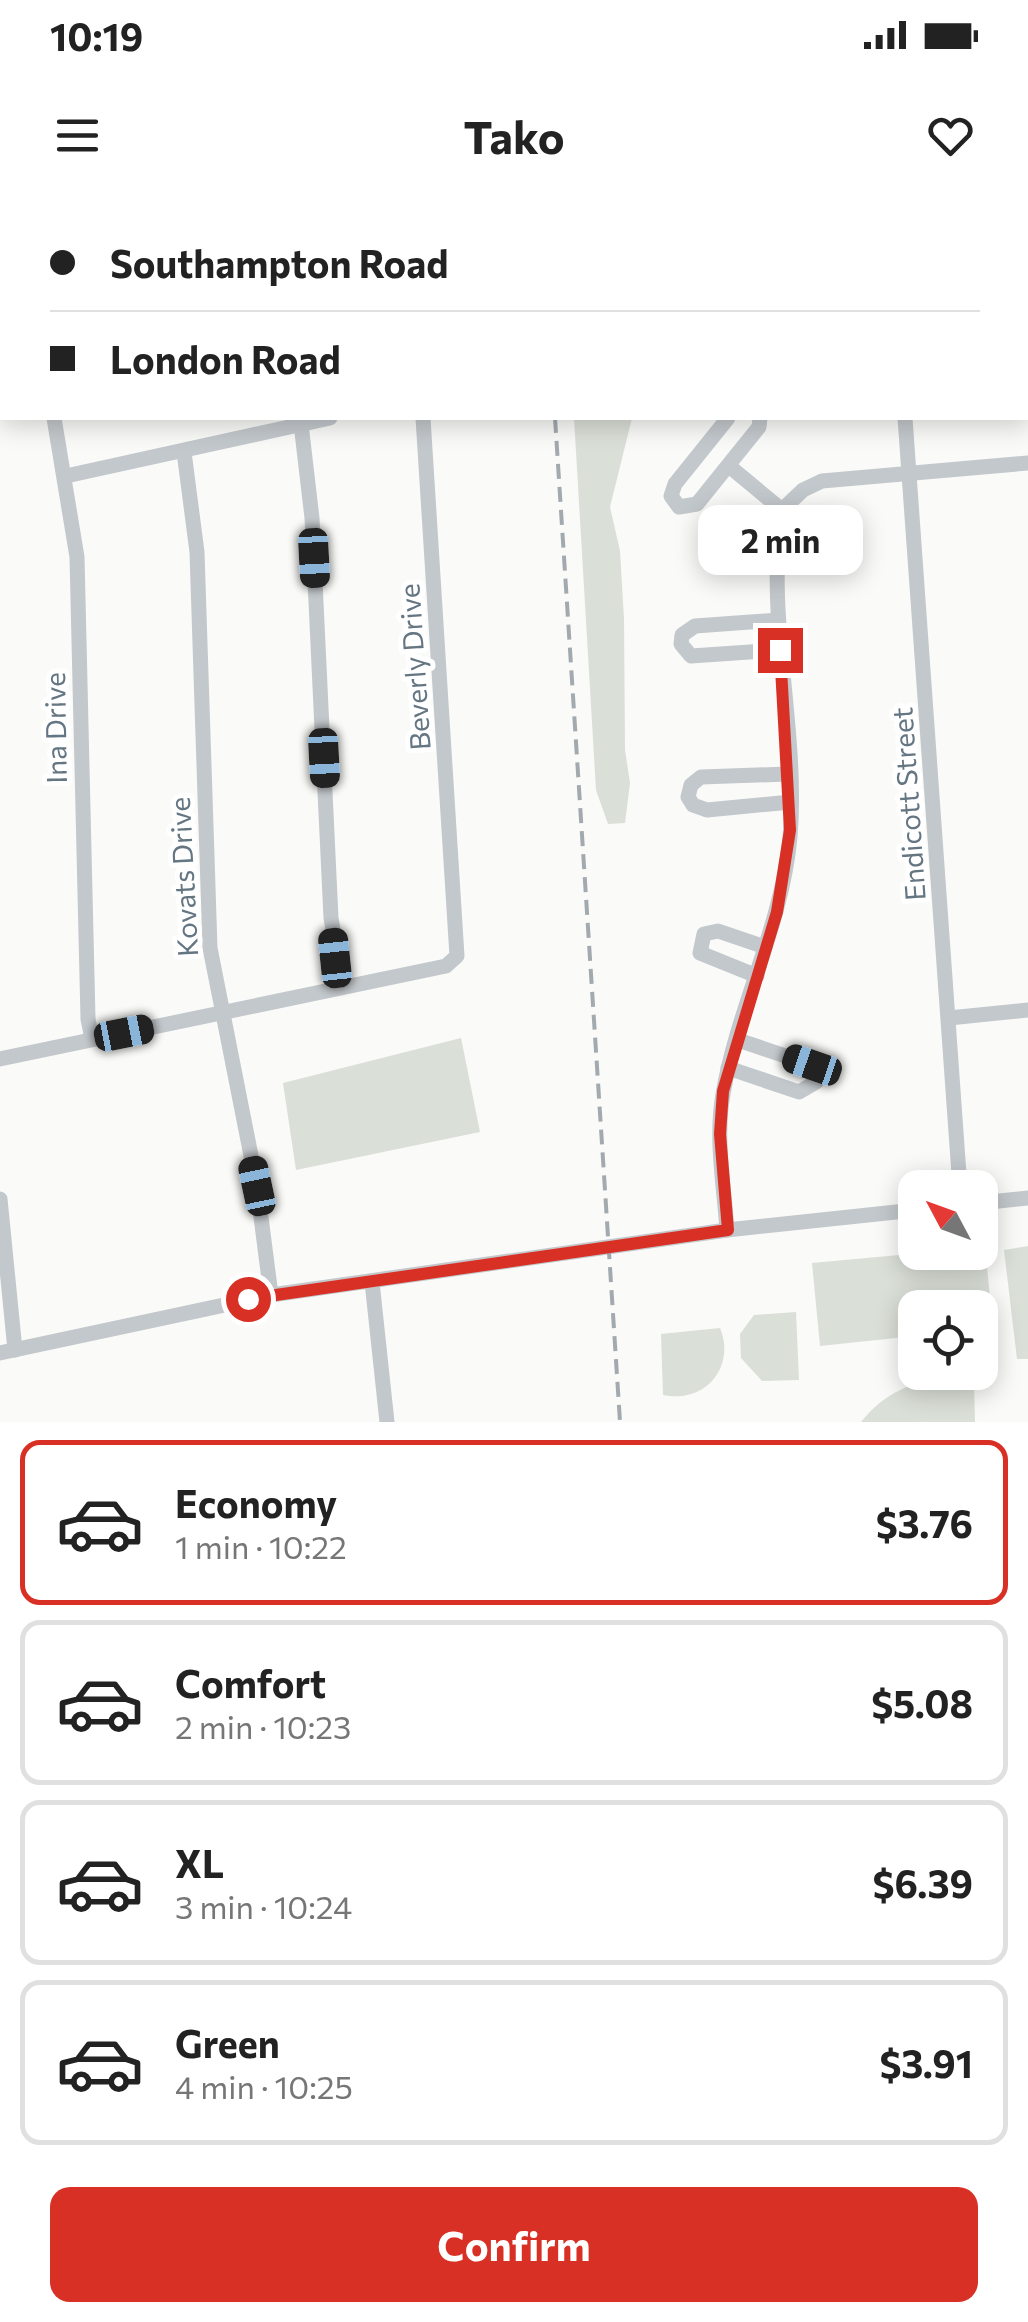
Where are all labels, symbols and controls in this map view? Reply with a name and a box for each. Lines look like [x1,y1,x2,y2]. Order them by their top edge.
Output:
text: 10:19 [50,12,143,59]
icon: menu [50,108,105,163]
text: Tako [463,108,565,163]
icon: heart [923,108,978,163]
text: Southampton Road [110,239,449,286]
text: London Road [110,335,341,382]
callout: 2 min [698,505,862,575]
text: 2 min [741,520,820,560]
car [297,527,331,589]
street label: Beverly Drive [391,583,437,752]
route end [758,628,803,673]
street label: Ina Drive [37,672,73,784]
street label: Endicott Street [884,706,932,902]
car [307,727,341,789]
street label: Kovats Drive [162,796,204,958]
car [317,927,353,989]
car [92,1013,156,1053]
car [779,1041,845,1089]
car [236,1154,278,1218]
north arrow [898,1170,998,1270]
map controls [898,1170,998,1390]
route start [226,1277,271,1322]
button: locate [898,1290,998,1390]
icon: car [55,1478,145,1568]
text: Economy [175,1479,337,1526]
text: $3.76 [876,1499,973,1546]
text: 1 min · 10:22 [175,1526,347,1566]
icon: car [55,1658,145,1748]
text: Comfort [175,1659,326,1706]
text: $5.08 [871,1679,973,1726]
text: 2 min · 10:23 [175,1706,351,1746]
icon: car [55,1838,145,1928]
text: XL [175,1839,224,1886]
text: $6.39 [873,1859,973,1906]
text: 3 min · 10:24 [175,1886,352,1926]
icon: car [55,2018,145,2108]
text: Green [175,2019,280,2066]
text: $3.91 [879,2039,973,2086]
text: 4 min · 10:25 [175,2066,353,2106]
button: Confirm [50,2187,978,2302]

